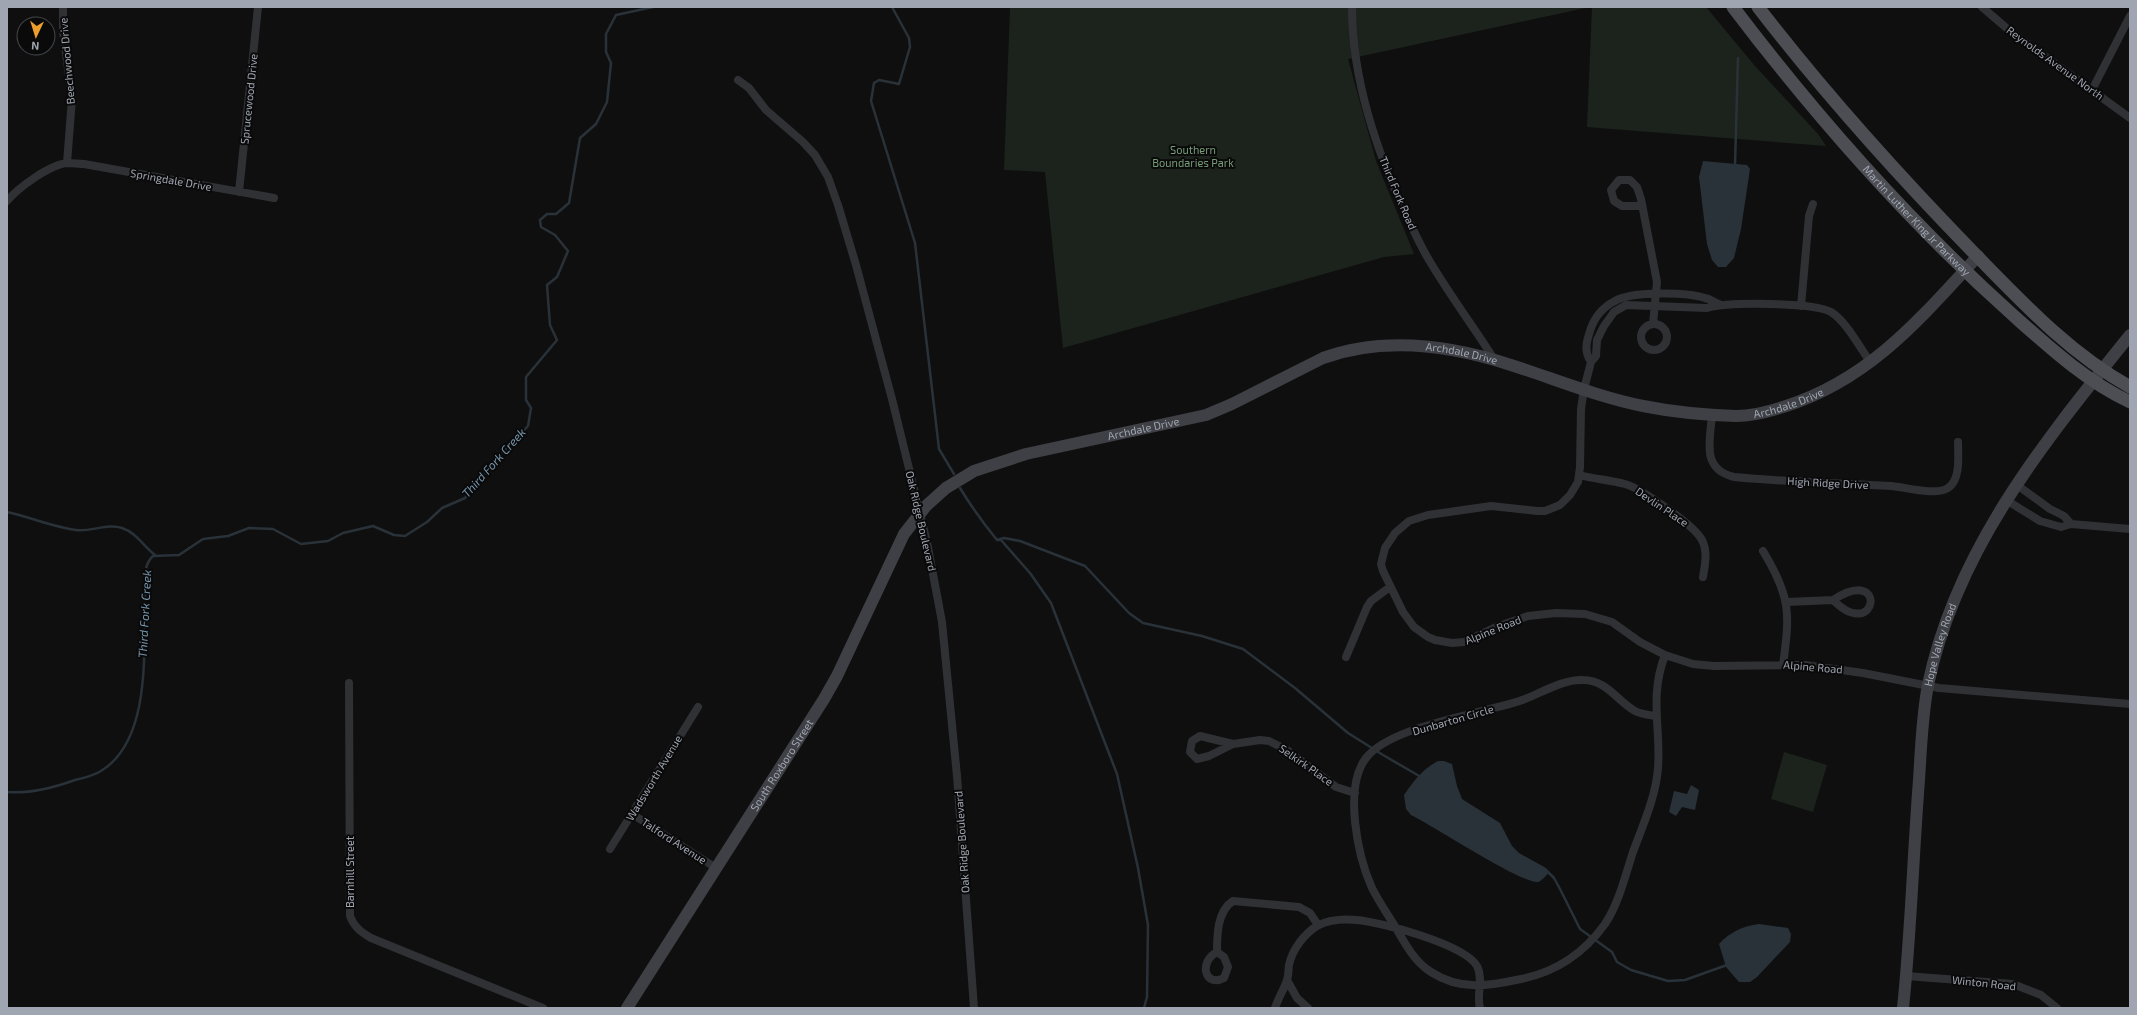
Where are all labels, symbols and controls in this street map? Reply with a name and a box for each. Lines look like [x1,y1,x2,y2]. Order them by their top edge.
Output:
north arrow [16,16,56,56]
street label: Beechwood Drive [56,17,77,105]
street label: Reynolds Avenue North [2004,23,2106,102]
text: N [31,40,40,53]
street label: Sprucewood Drive [237,53,260,145]
park label: Southern Boundaries Park [1152,143,1234,169]
street label: Third Fork Road [1377,154,1420,231]
street label: Martin Luther King Jr Parkway [1861,162,1974,278]
street label: Springdale Drive [129,166,213,193]
street label: Archdale Drive [1425,339,1499,367]
street label: Archdale Drive [1752,385,1825,420]
street label: Archdale Drive [1106,414,1180,442]
water label: Third Fork Creek [458,425,528,500]
street label: Oak Ridge Boulevard [904,469,939,572]
street label: High Ridge Drive [1787,474,1869,491]
street label: Devlin Place [1633,484,1691,529]
water label: Third Fork Creek [135,569,153,658]
street label: Hope Valley Road [1921,601,1958,687]
street label: Alpine Road [1463,612,1523,647]
street label: Alpine Road [1783,657,1843,676]
street label: Dunbarton Circle [1411,702,1495,737]
street label: South Roxboro Street [747,716,816,813]
street label: Wadsworth Avenue [623,733,684,823]
street label: Selkirk Place [1277,741,1336,788]
street label: Oak Ridge Boulevard [951,790,972,894]
street label: Talford Avenue [639,815,709,866]
street label: Barnhill Street [343,836,356,908]
street label: Winton Road [1951,973,2017,992]

